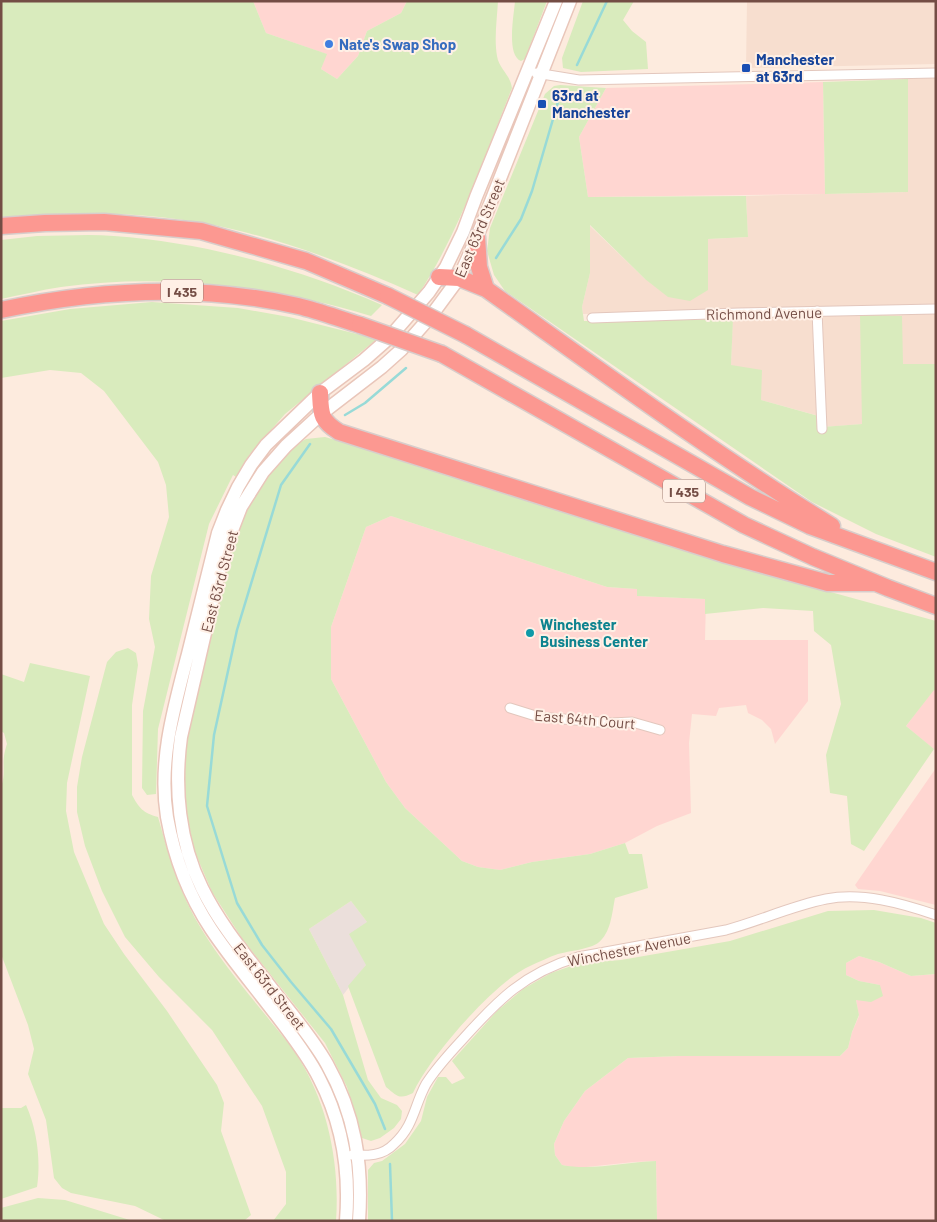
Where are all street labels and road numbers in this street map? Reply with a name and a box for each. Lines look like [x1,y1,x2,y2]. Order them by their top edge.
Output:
street label: East 63rd Street [450,176,508,280]
road number: I 435 [161,280,203,302]
street label: Richmond Avenue [706,303,822,323]
road number: I 435 [663,480,705,502]
street label: East 63rd Street [197,528,241,634]
street label: East 64th Court [534,706,636,732]
street label: Winchester Avenue [566,928,692,970]
street label: East 63rd Street [230,939,310,1033]

